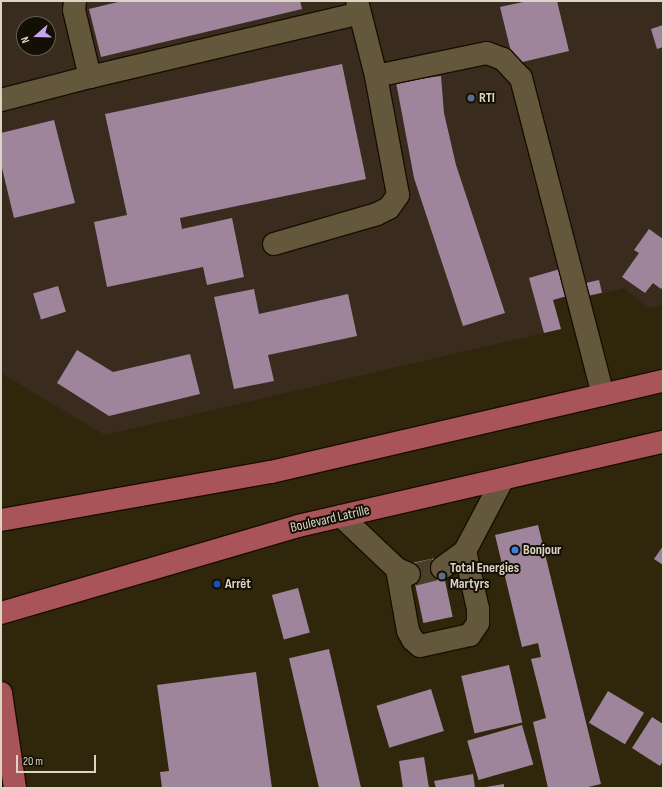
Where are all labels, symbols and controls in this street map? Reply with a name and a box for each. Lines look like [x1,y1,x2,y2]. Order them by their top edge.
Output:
north arrow [16,16,56,56]
text: N [18,35,32,45]
place label: RTI [479,90,495,106]
marker: RTI [466,93,476,103]
street label: Boulevard Latrille [289,502,371,536]
place label: Bonjour [523,542,561,558]
marker: Bonjour [510,545,520,555]
place label: Total Energies Martyrs [450,560,519,592]
marker: Total Energies Martyrs [437,571,447,581]
place label: Arrêt [225,576,251,592]
marker: Arrêt [212,579,222,589]
scale bar [18,747,98,773]
text: 20 m [23,754,43,769]

